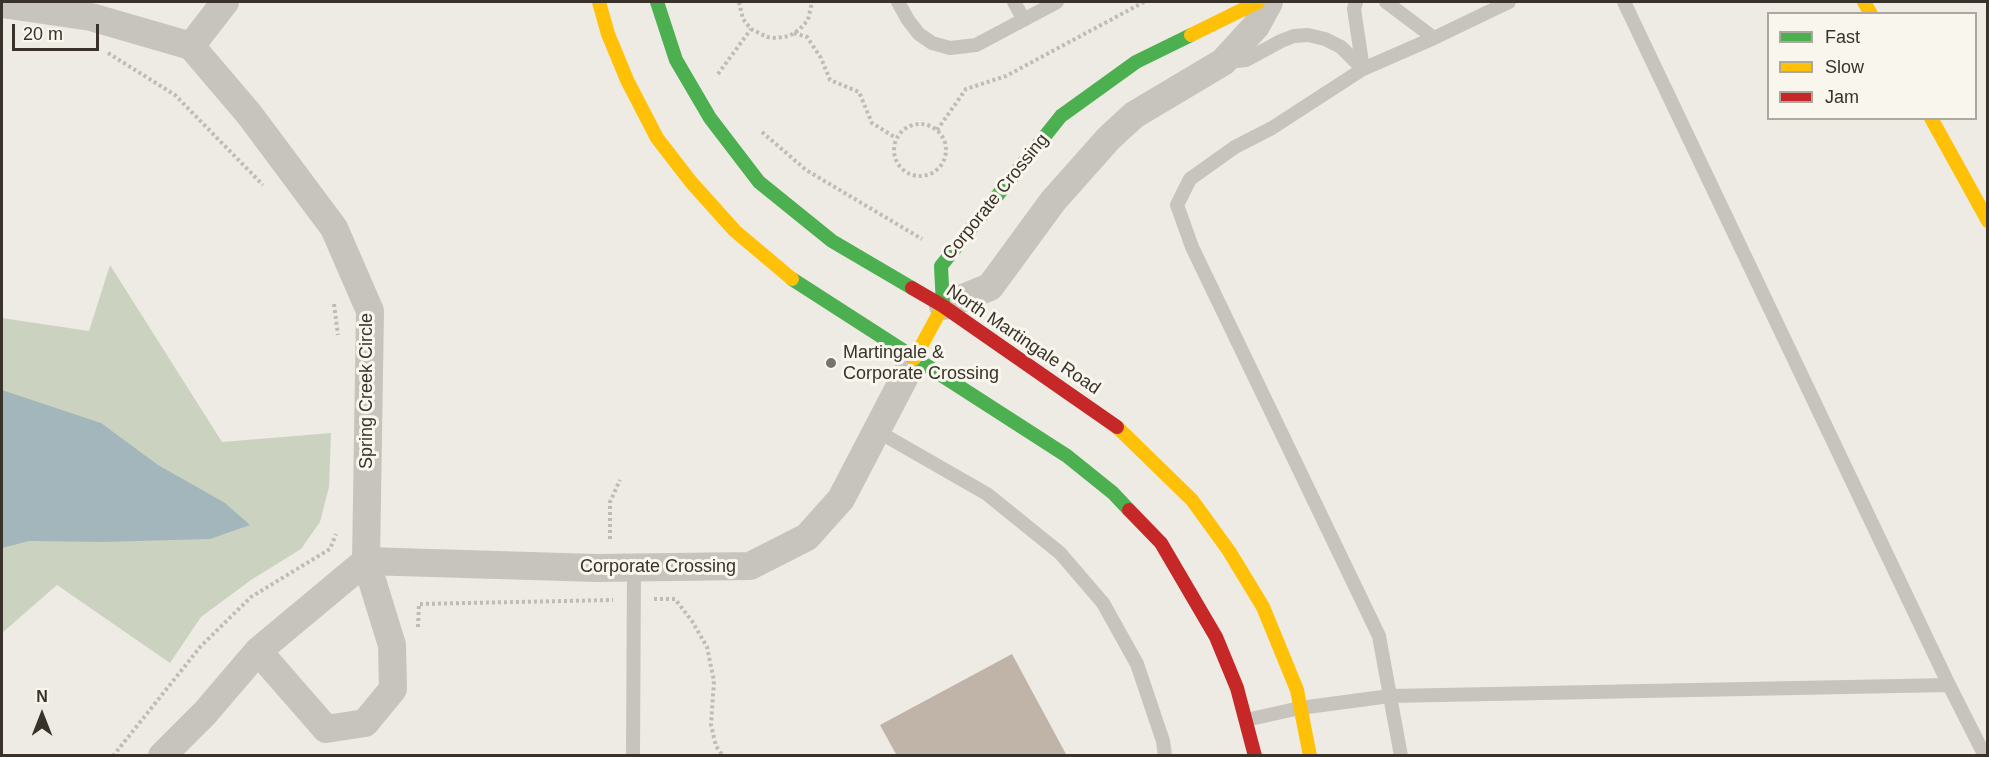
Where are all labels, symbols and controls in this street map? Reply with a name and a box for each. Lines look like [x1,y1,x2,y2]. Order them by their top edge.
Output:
scale bar [15,12,102,50]
legend [1767,12,1977,120]
text: 20 m [23,24,63,44]
text: Fast [1825,27,1860,47]
text: Slow [1825,57,1864,77]
text: Jam [1825,87,1859,107]
street label: Corporate Crossing [938,130,1054,264]
street label: North Martingale Road [942,280,1104,400]
street label: Spring Creek Circle [356,313,378,469]
place label: Martingale & Corporate Crossing [843,342,999,385]
marker: Martingale & Corporate Crossing [824,356,838,370]
street label: Corporate Crossing [580,556,736,578]
north arrow [12,685,72,745]
text: N [36,688,48,705]

